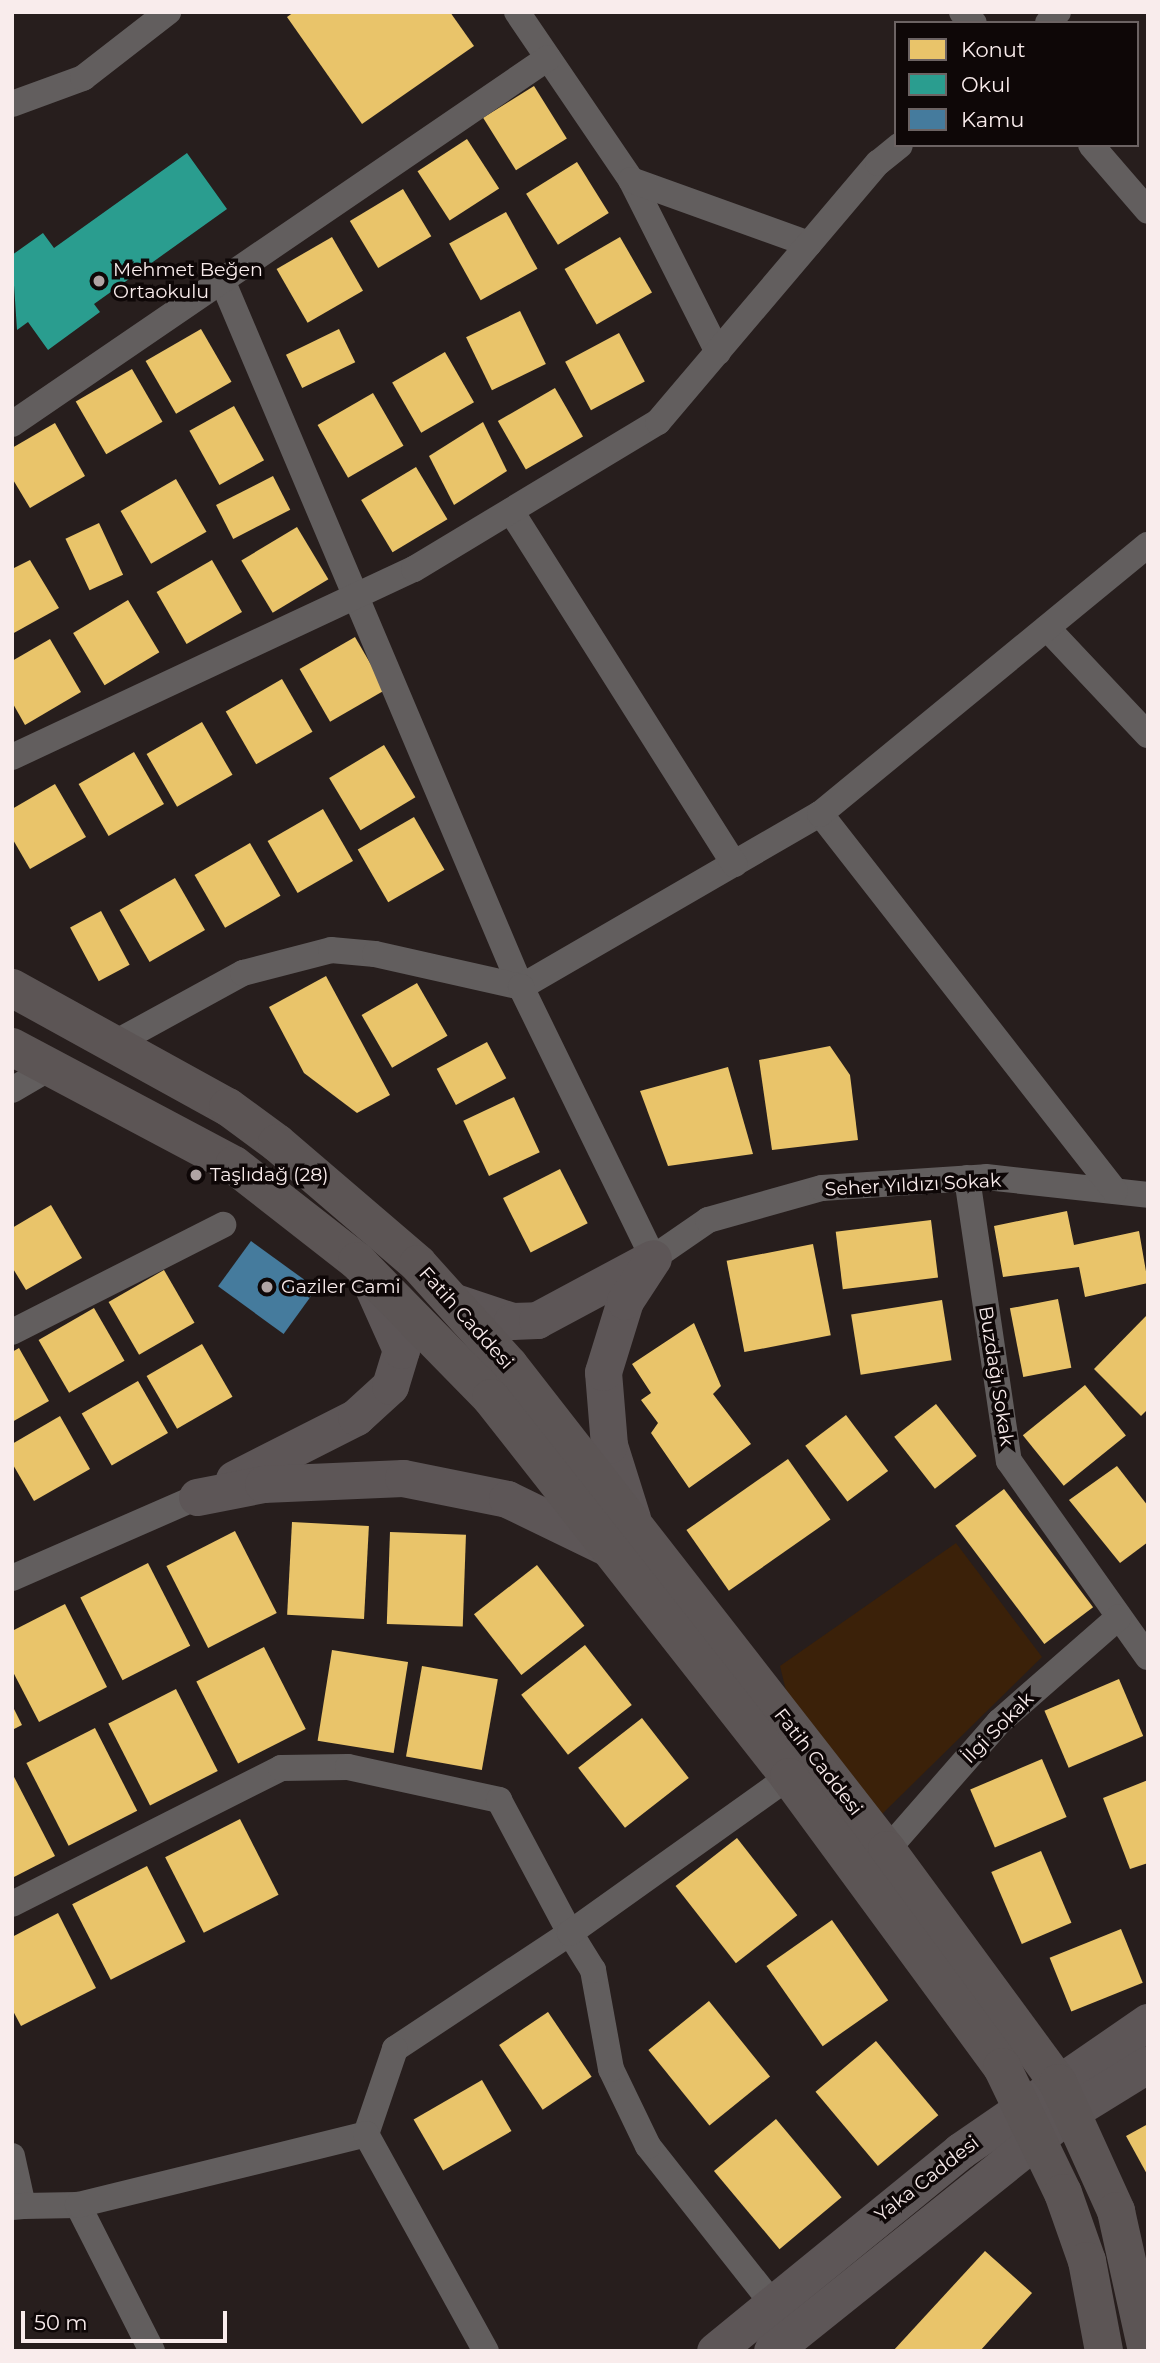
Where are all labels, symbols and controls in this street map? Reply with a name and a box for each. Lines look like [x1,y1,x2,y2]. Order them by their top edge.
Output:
legend [894,21,1139,147]
text: Konut [961,37,1025,62]
text: Okul [961,72,1011,97]
text: Kamu [961,107,1024,132]
place label: Mehmet Beğen Ortaokulu [113,259,263,303]
marker: Mehmet Beğen Ortaokulu [91,273,107,289]
place label: Taşlıdağ (28) [210,1164,329,1186]
marker: Taşlıdağ (28) [188,1167,204,1183]
street label: Seher Yıldızı Sokak [824,1169,1002,1201]
street label: Fatih Caddesi [414,1262,518,1374]
place label: Gaziler Cami [281,1276,401,1298]
marker: Gaziler Cami [259,1279,275,1295]
street label: Buzdağı Sokak [974,1304,1018,1448]
street label: İlgi Sokak [958,1688,1038,1768]
street label: Fatih Caddesi [769,1704,867,1820]
street label: Yaka Caddesi [871,2131,983,2227]
scale bar [24,2296,231,2340]
text: 50 m [34,2310,88,2335]

